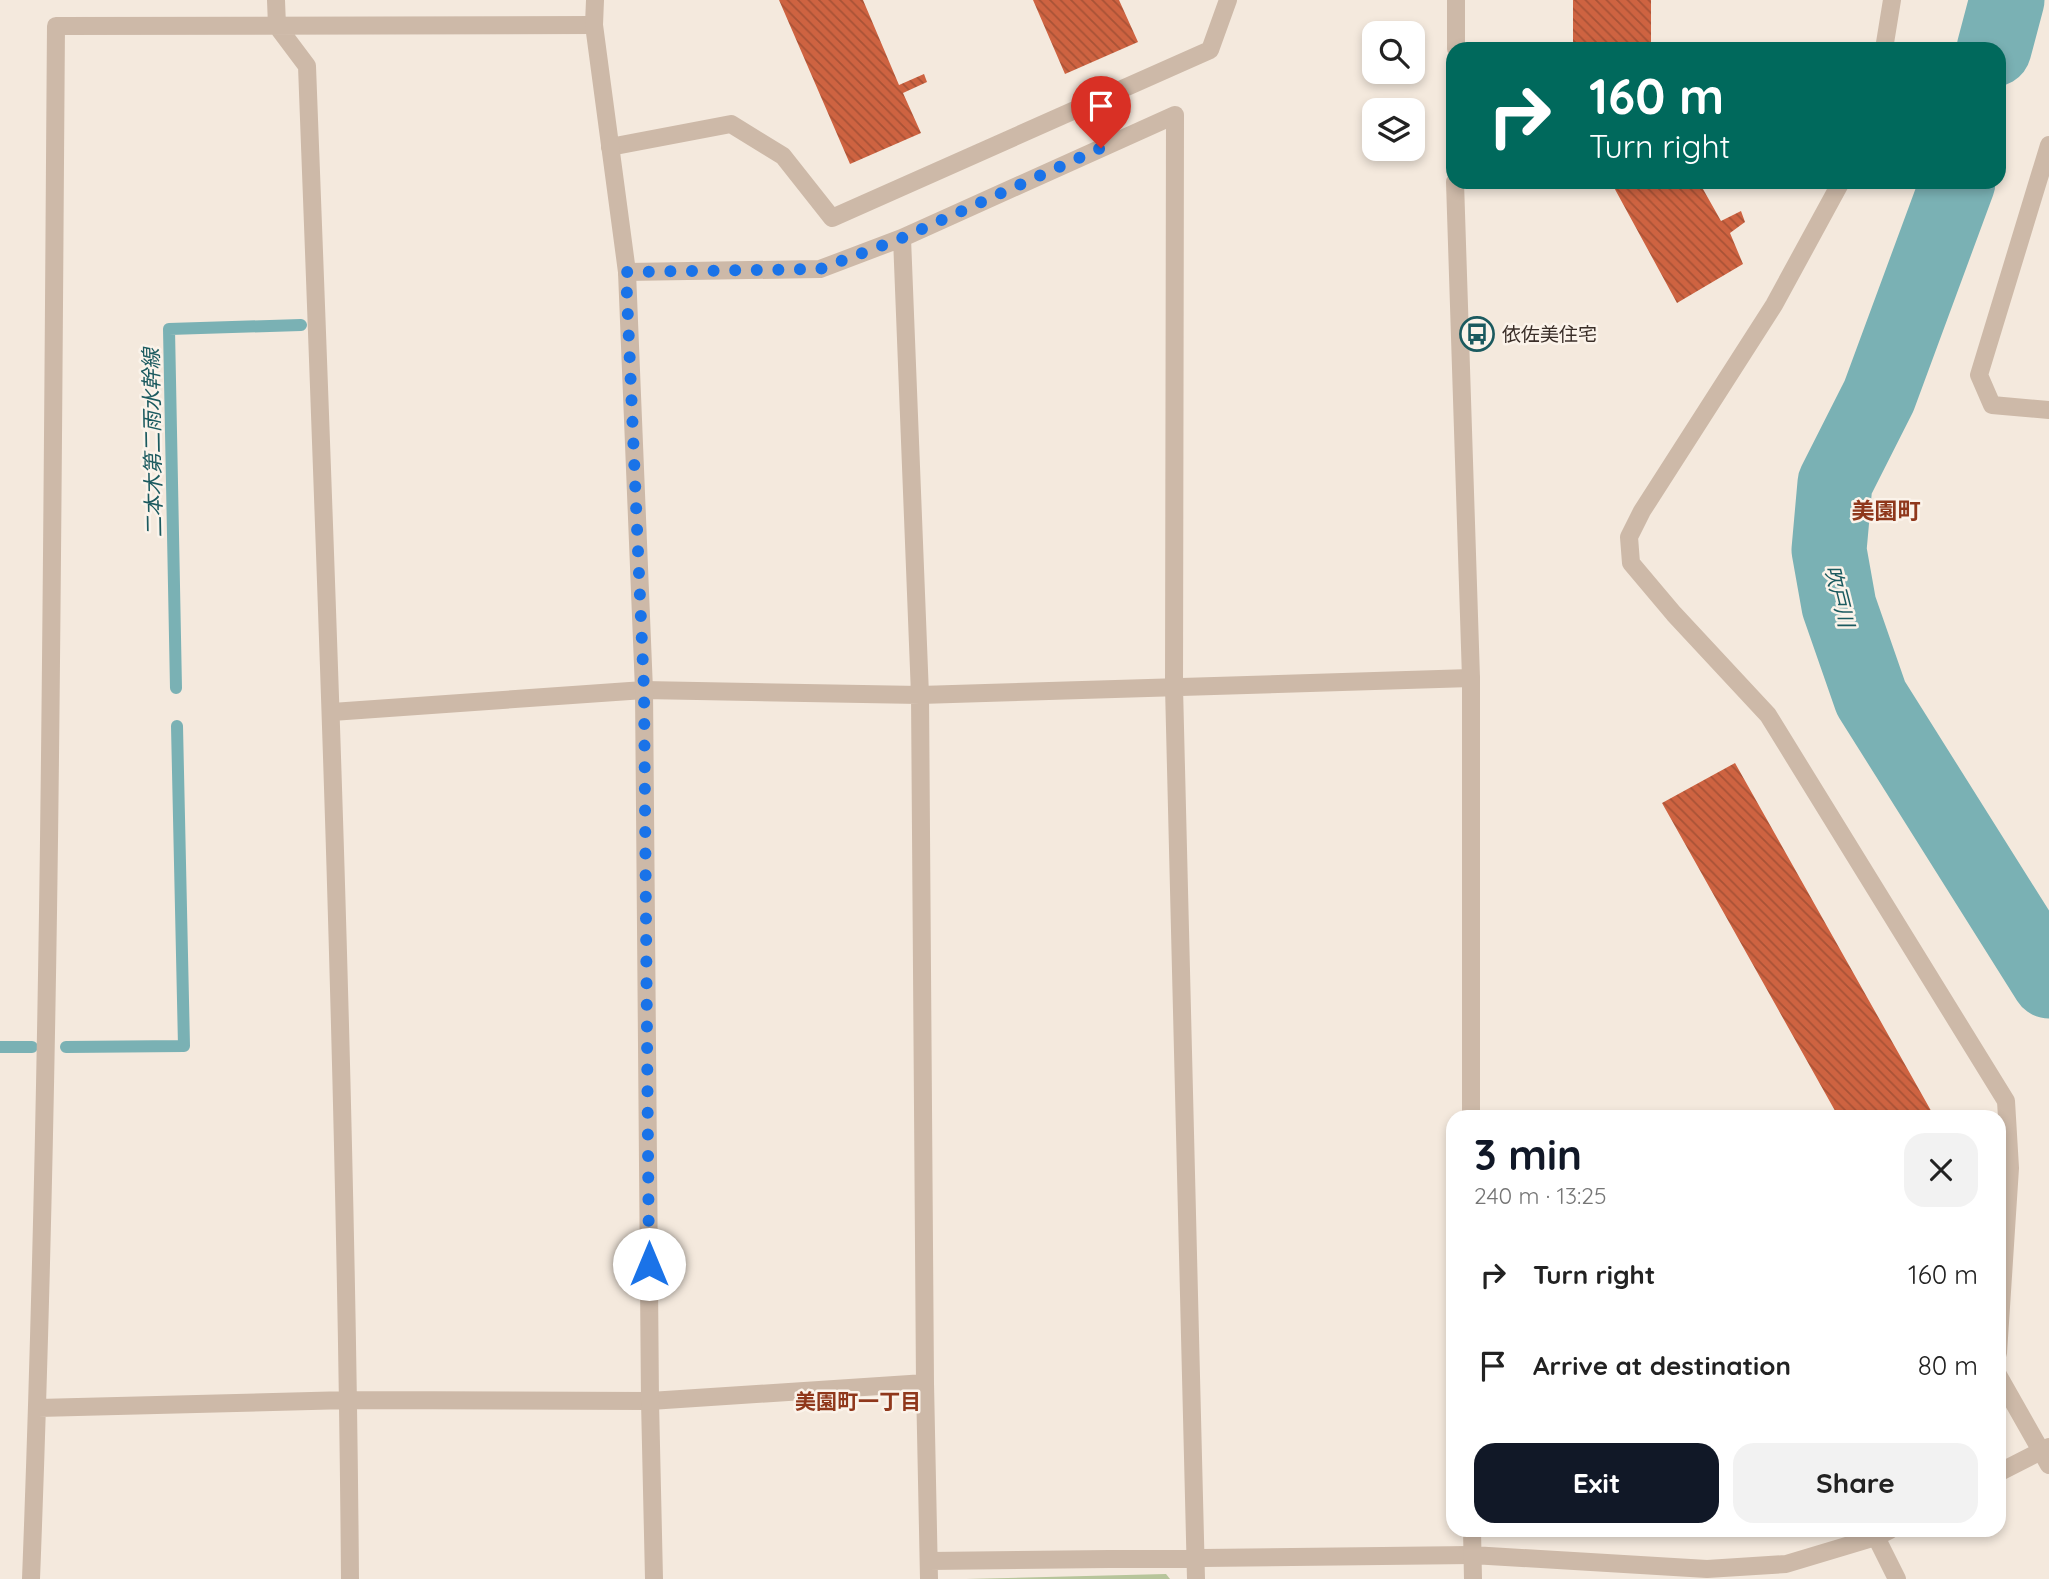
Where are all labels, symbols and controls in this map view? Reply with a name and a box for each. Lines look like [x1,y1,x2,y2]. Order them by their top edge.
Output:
map controls [1362,21,1425,161]
button: search [1362,21,1425,84]
text: 160 m [1589,65,1724,126]
icon: right [1474,70,1565,161]
pin [1071,76,1131,148]
icon: arrive [1082,87,1120,125]
button: layers [1362,98,1425,161]
text: Turn right [1589,126,1730,166]
bus stop icon: 依佐美住宅 [1458,315,1496,353]
place label: 依佐美住宅 [1502,322,1597,346]
water label: 二本木第二雨水幹線 [137,345,167,538]
district label: 美園町 [1852,496,1921,525]
water label: 吹戸川 [1820,562,1861,632]
text: 3 min [1474,1128,1582,1181]
button: close [1904,1133,1978,1207]
text: 240 m · 13:25 [1474,1181,1607,1210]
position arrow [612,1227,686,1301]
icon: right [1474,1256,1512,1294]
text: Turn right [1533,1258,1655,1291]
text: 160 m [1908,1258,1978,1291]
icon: arrive [1474,1347,1512,1385]
text: Arrive at destination [1533,1349,1791,1382]
text: 80 m [1918,1349,1978,1382]
district label: 美園町一丁目 [795,1388,921,1414]
button: Exit [1474,1443,1719,1523]
button: Share [1733,1443,1978,1523]

